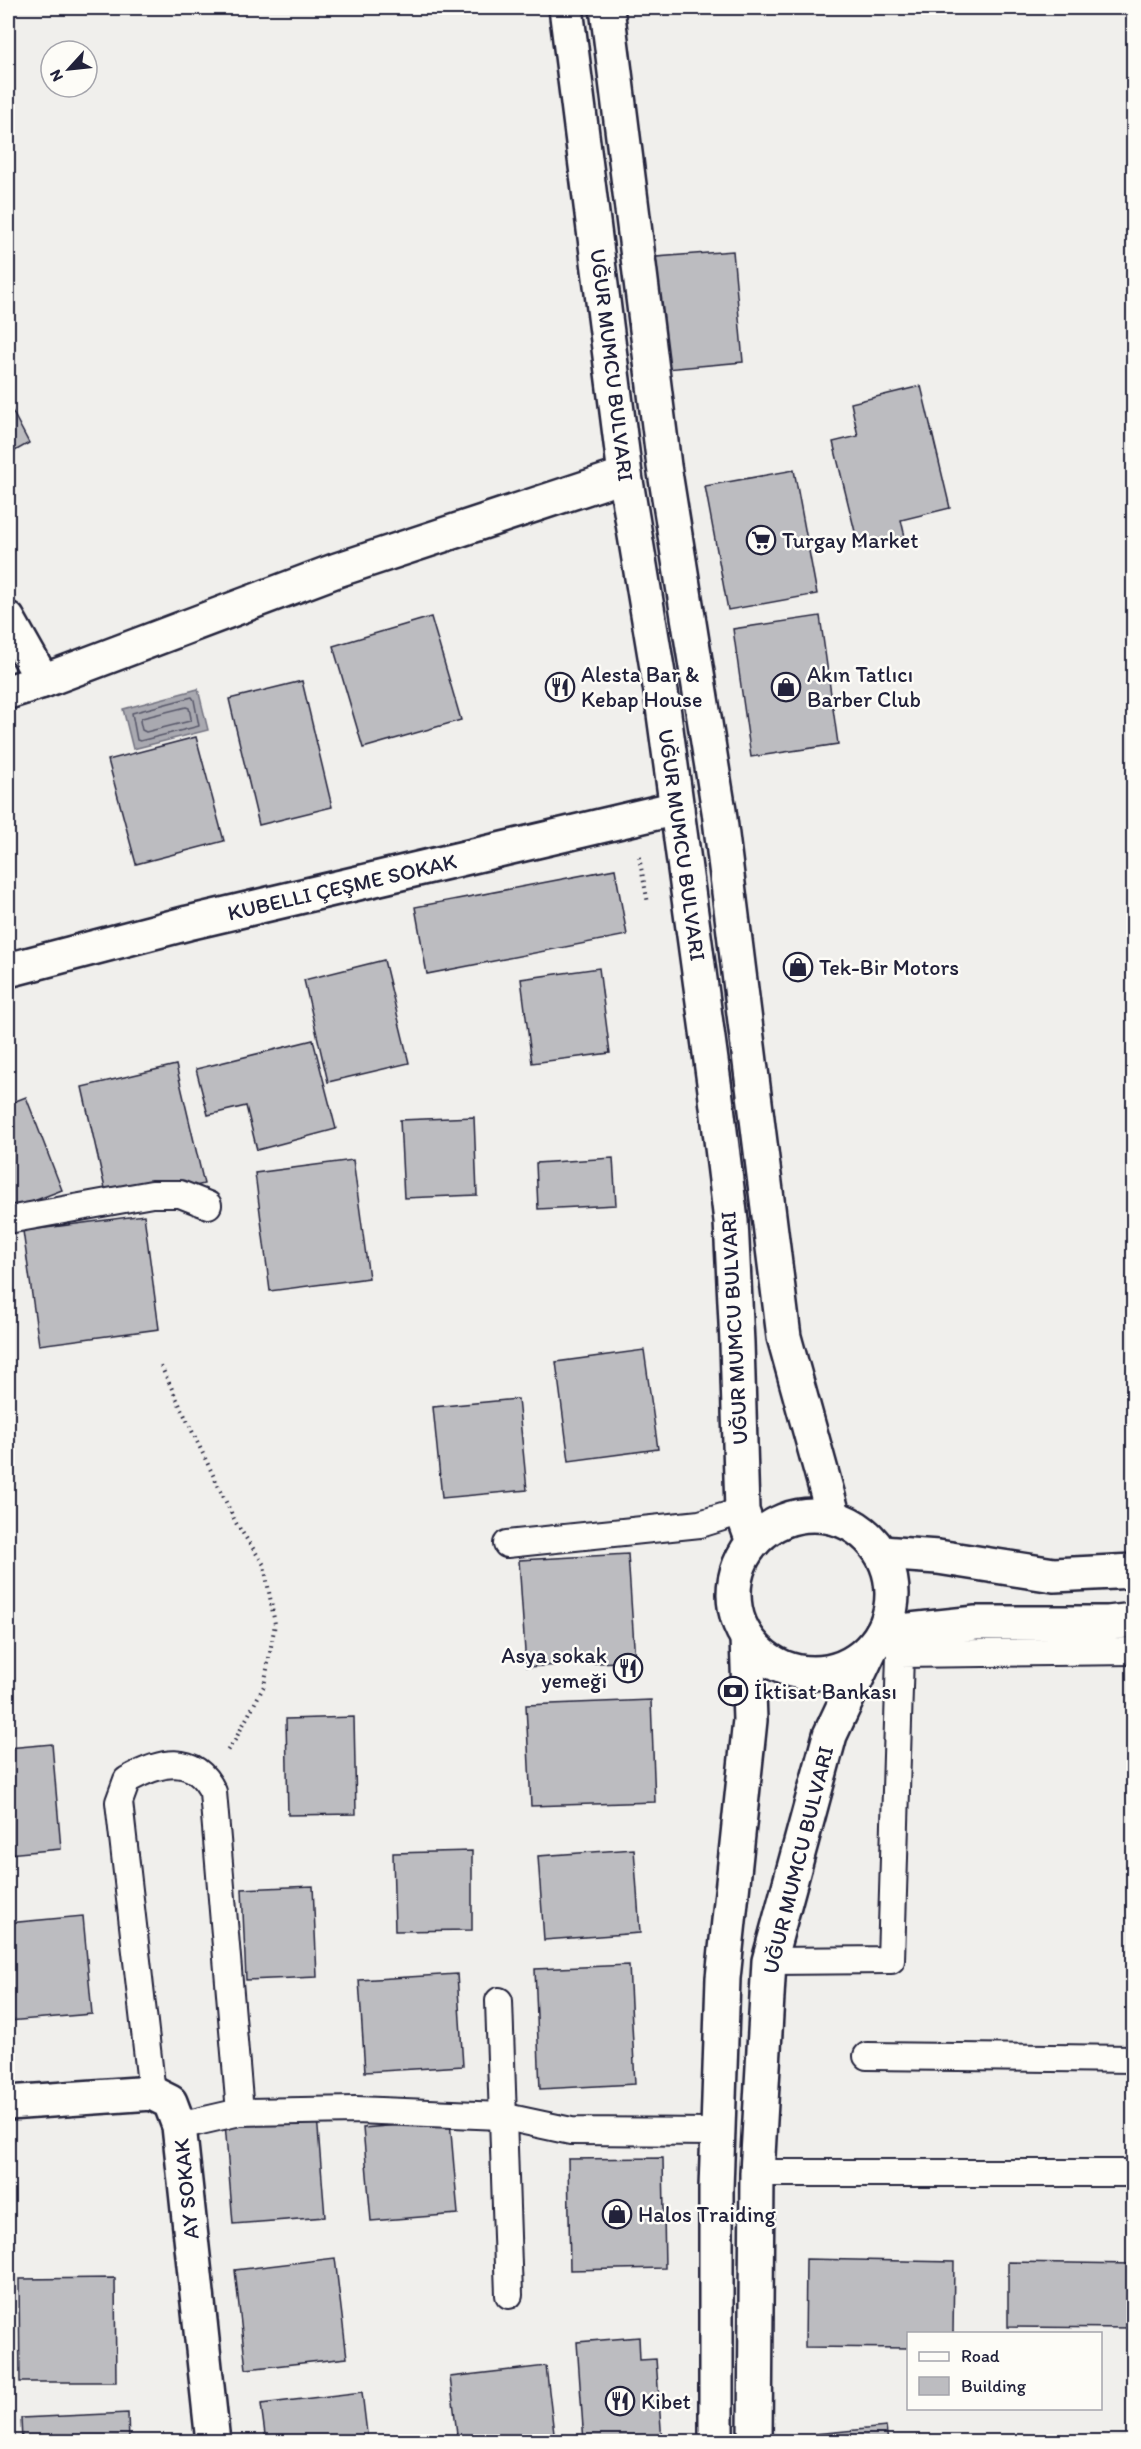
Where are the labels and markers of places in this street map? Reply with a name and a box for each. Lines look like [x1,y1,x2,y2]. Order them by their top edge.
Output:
supermarket icon: Turgay Market [745,524,777,556]
place label: Turgay Market [782,527,918,554]
place label: Alesta Bar & Kebap House [581,661,702,713]
place label: Akın Tatlıcı Barber Club [807,661,921,713]
restaurant icon: Alesta Bar & Kebap House [544,671,576,703]
shop icon: Akın Tatlıcı Barber Club [770,671,802,703]
shop icon: Tek-Bir Motors [782,951,814,983]
place label: Tek-Bir Motors [819,954,959,981]
place label: Asya sokak yemeği [501,1642,607,1694]
restaurant icon: Asya sokak yemeği [612,1652,644,1684]
bank icon: İktisat Bankası [717,1675,749,1707]
place label: İktisat Bankası [754,1678,897,1705]
shop icon: Halos Traiding [601,2198,633,2230]
place label: Halos Traiding [638,2201,776,2228]
restaurant icon: Kibet [604,2385,636,2417]
place label: Kibet [641,2388,691,2415]

